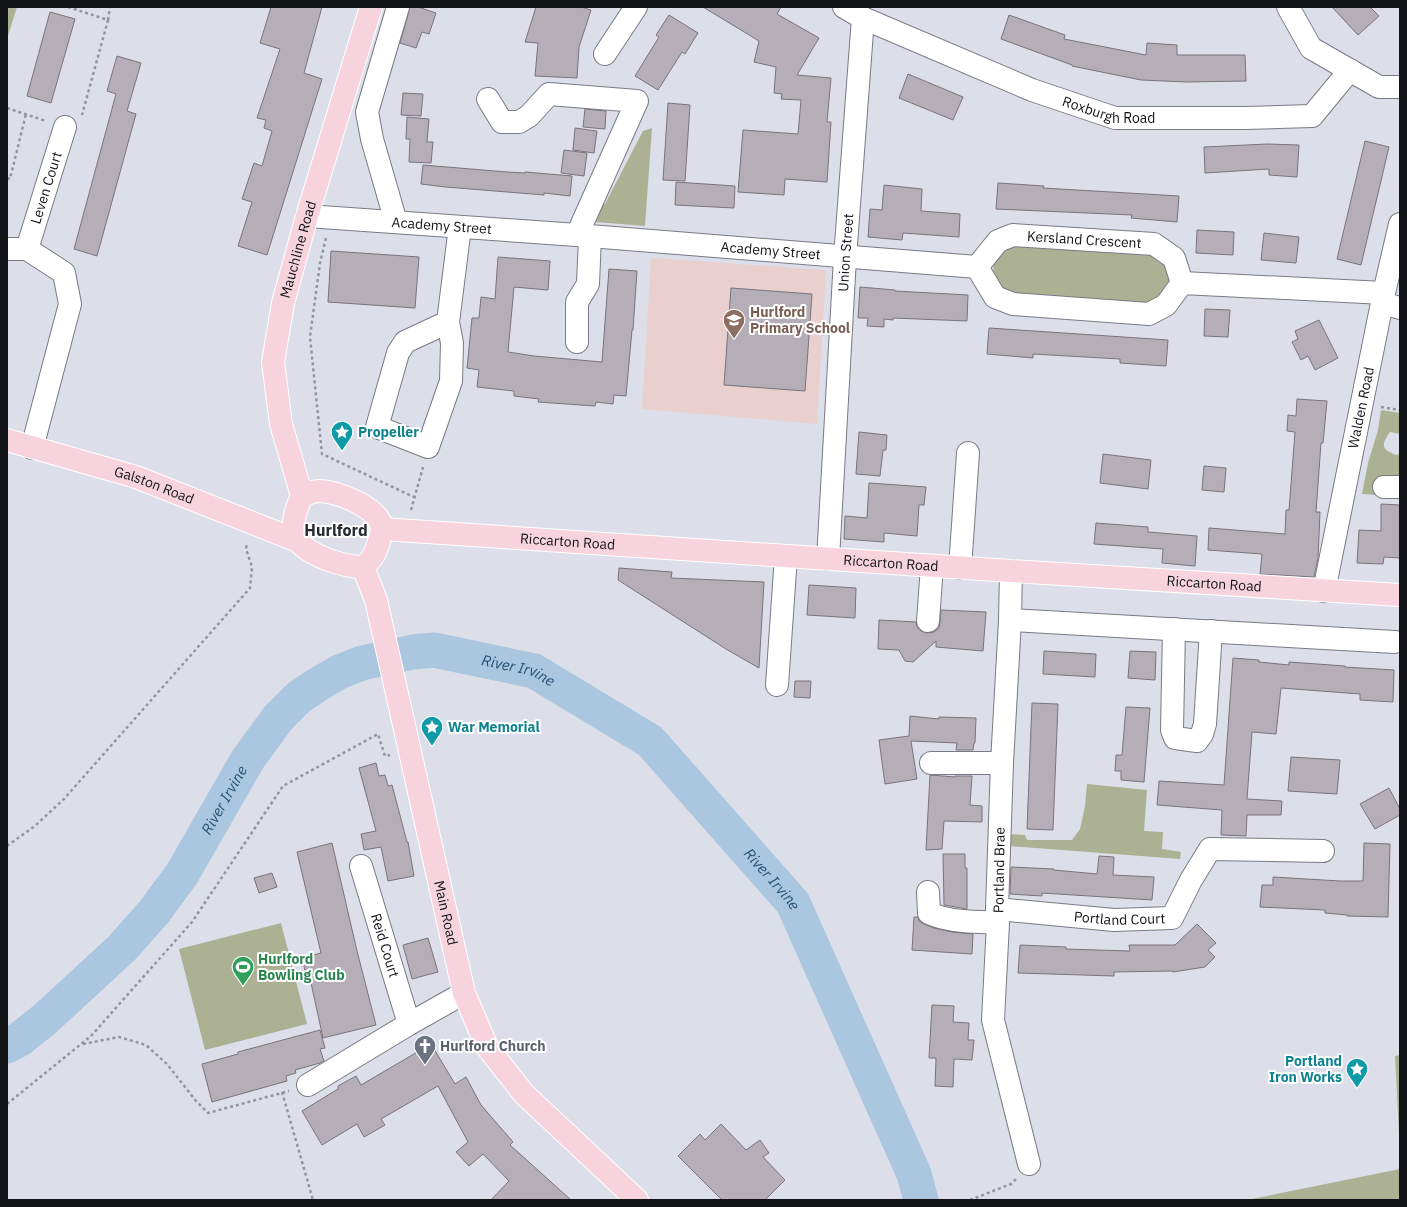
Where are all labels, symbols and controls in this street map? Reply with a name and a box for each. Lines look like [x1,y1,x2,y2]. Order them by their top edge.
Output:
street label: Roxburgh Road [1060,92,1155,127]
street label: Leven Court [26,149,66,226]
street label: Mauchline Road [276,199,320,300]
street label: Academy Street [391,213,492,238]
street label: Union Street [834,213,857,292]
street label: Kersland Crescent [1026,227,1142,252]
street label: Academy Street [720,238,821,263]
place label: Hurlford Primary School [750,303,850,337]
school or university icon: Hurlford Primary School [721,307,747,340]
street label: Walden Road [1344,365,1378,450]
place icon: Propeller [329,419,355,452]
place label: Propeller [358,423,419,441]
street label: Galston Road [112,462,197,508]
district label: Hurlford [304,520,368,540]
street label: Riccarton Road [519,529,616,554]
street label: Riccarton Road [843,551,939,575]
street label: Riccarton Road [1166,572,1262,595]
water label: River Irvine [480,650,559,691]
place icon: War Memorial [419,714,445,747]
place label: War Memorial [448,718,540,736]
water label: River Irvine [197,762,251,838]
street label: Portland Brae [989,826,1009,913]
water label: River Irvine [740,844,805,913]
street label: Main Road [430,879,462,947]
street label: Portland Court [1073,907,1166,929]
street label: Reid Court [367,911,403,980]
place label: Hurlford Bowling Club [258,950,345,984]
sports icon: Hurlford Bowling Club [230,954,256,987]
church icon: Hurlford Church [412,1033,438,1066]
place label: Hurlford Church [440,1037,546,1055]
place label: Portland Iron Works [1269,1052,1342,1086]
place icon: Portland Iron Works [1344,1056,1370,1089]

